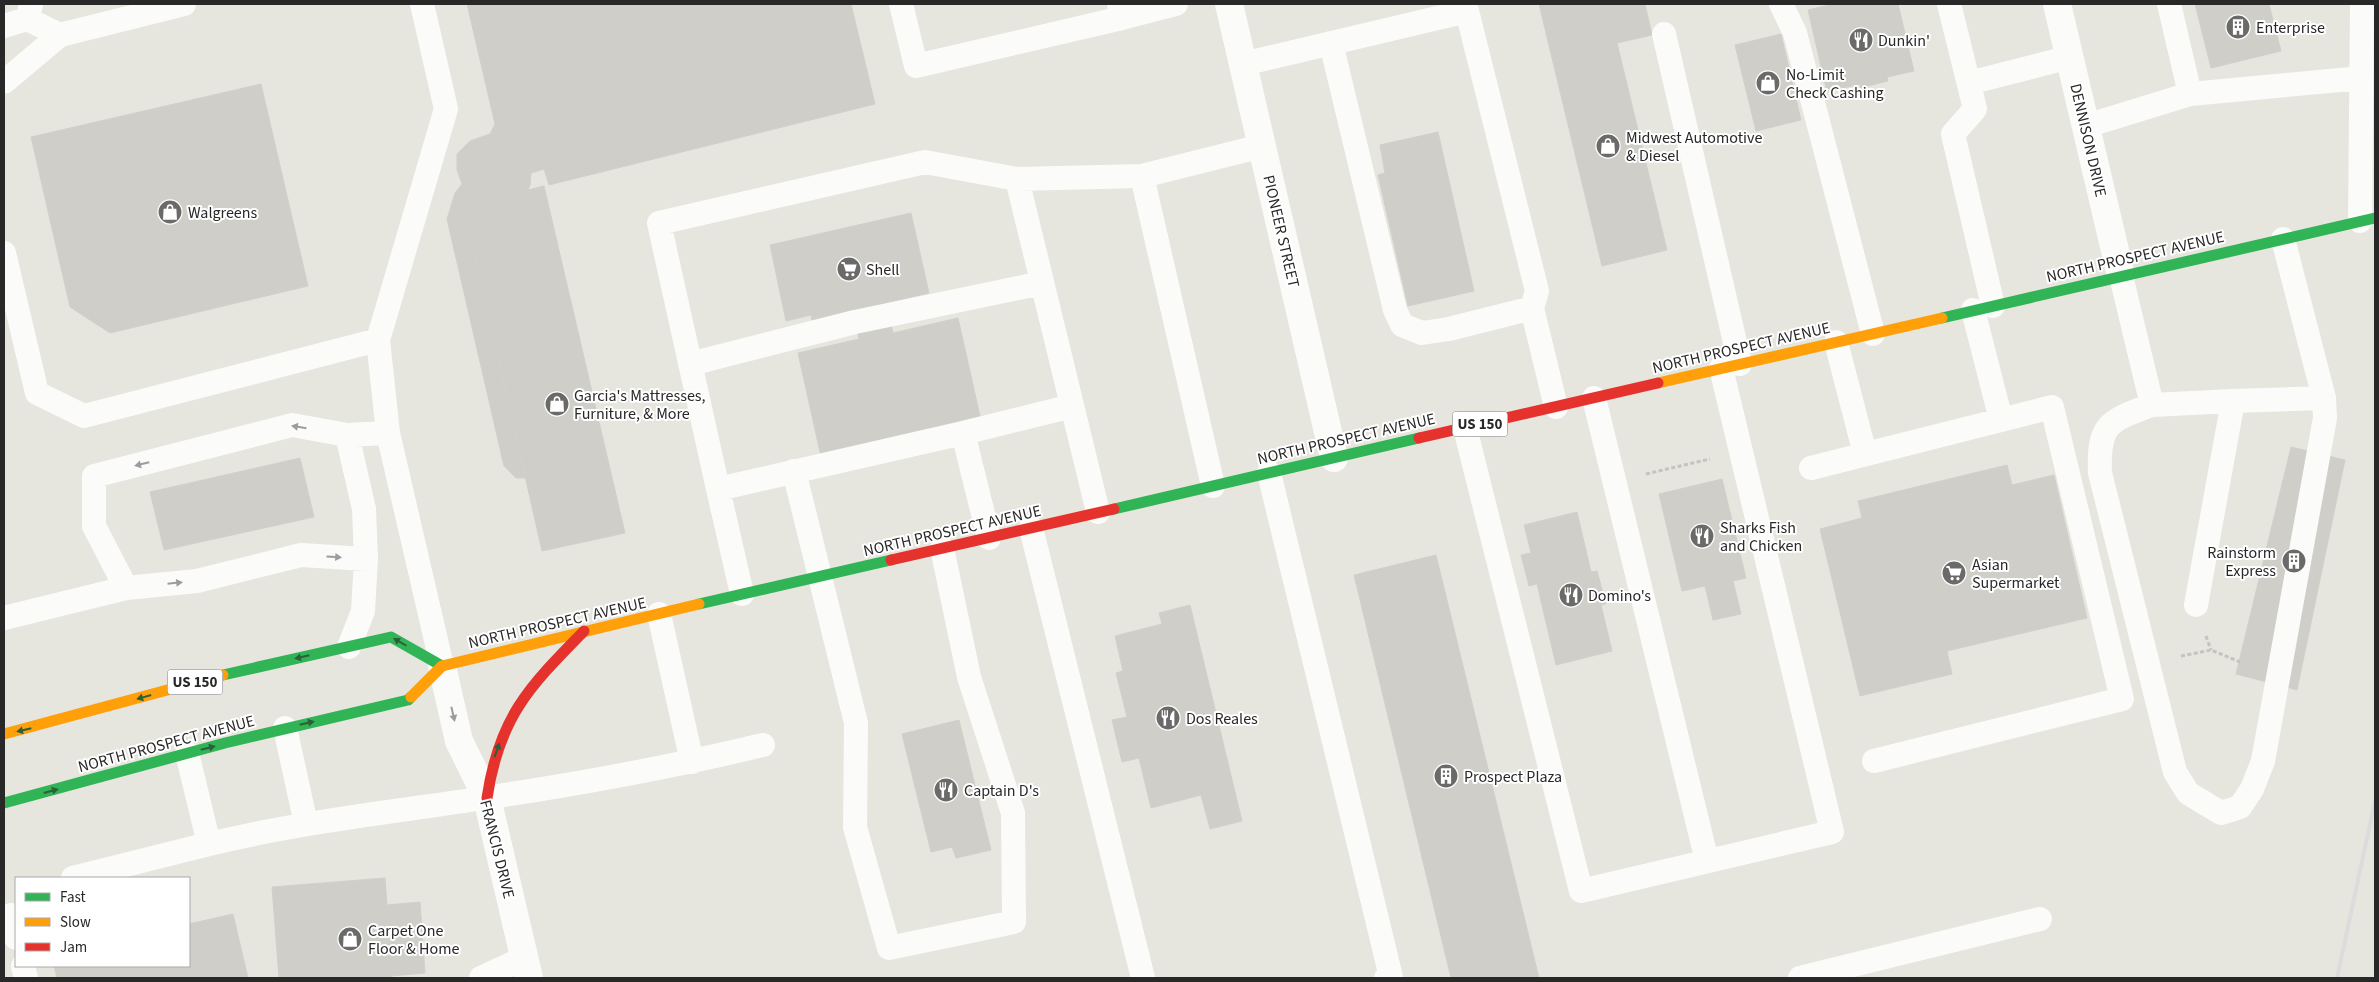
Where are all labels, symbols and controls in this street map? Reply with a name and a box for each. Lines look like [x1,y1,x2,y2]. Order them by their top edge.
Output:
building icon: Enterprise [2225,14,2251,40]
place label: Enterprise [2256,17,2325,39]
restaurant icon: Dunkin' [1848,27,1874,53]
place label: Dunkin' [1878,30,1930,52]
place label: No-Limit Check Cashing [1786,64,1884,104]
shop icon: No-Limit Check Cashing [1755,70,1781,96]
street label: DENNISON DRIVE [2064,81,2112,199]
place label: Midwest Automotive & Diesel [1626,127,1762,167]
shop icon: Midwest Automotive & Diesel [1595,133,1621,159]
street label: PIONEER STREET [1257,173,1305,290]
shop icon: Walgreens [157,199,183,225]
place label: Walgreens [188,202,258,224]
street label: NORTH PROSPECT AVENUE [2044,226,2226,288]
supermarket icon: Shell [836,256,862,282]
place label: Shell [866,259,899,281]
street label: NORTH PROSPECT AVENUE [1650,317,1832,379]
place label: Garcia's Mattresses, Furniture, & More [574,385,706,425]
shop icon: Garcia's Mattresses, Furniture, & More [544,391,570,417]
street label: NORTH PROSPECT AVENUE [1255,408,1437,470]
road number: US 150 [1452,412,1508,436]
one-way arrow [291,422,307,430]
one-way arrow [134,460,149,468]
street label: NORTH PROSPECT AVENUE [861,500,1043,562]
place label: Sharks Fish and Chicken [1720,517,1802,557]
restaurant icon: Sharks Fish and Chicken [1689,523,1715,549]
place label: Rainstorm Express [2207,542,2276,582]
building icon: Rainstorm Express [2281,548,2307,574]
one-way arrow [326,553,342,561]
place label: Asian Supermarket [1972,554,2060,594]
supermarket icon: Asian Supermarket [1941,560,1967,586]
one-way arrow [167,579,183,587]
restaurant icon: Domino's [1558,582,1584,608]
place label: Domino's [1588,585,1651,607]
street label: NORTH PROSPECT AVENUE [466,592,648,654]
one-way arrow [393,637,406,646]
one-way arrow [294,653,309,661]
road number: US 150 [168,670,222,694]
one-way arrow [137,693,152,701]
restaurant icon: Dos Reales [1155,705,1181,731]
one-way arrow [449,706,457,721]
place label: Dos Reales [1186,708,1258,730]
street label: NORTH PROSPECT AVENUE [76,710,257,778]
one-way arrow [299,719,314,727]
one-way arrow [16,726,31,734]
one-way arrow [493,742,501,757]
one-way arrow [200,744,215,752]
building icon: Prospect Plaza [1433,763,1459,789]
place label: Prospect Plaza [1464,766,1562,788]
restaurant icon: Captain D's [933,777,959,803]
place label: Captain D's [964,780,1039,802]
one-way arrow [43,787,59,795]
street label: FRANCIS DRIVE [474,798,520,901]
legend [15,877,190,967]
text: Fast [60,887,86,908]
text: Slow [60,912,91,933]
place label: Carpet One Floor & Home [368,920,459,960]
shop icon: Carpet One Floor & Home [337,926,363,952]
text: Jam [60,937,87,958]

